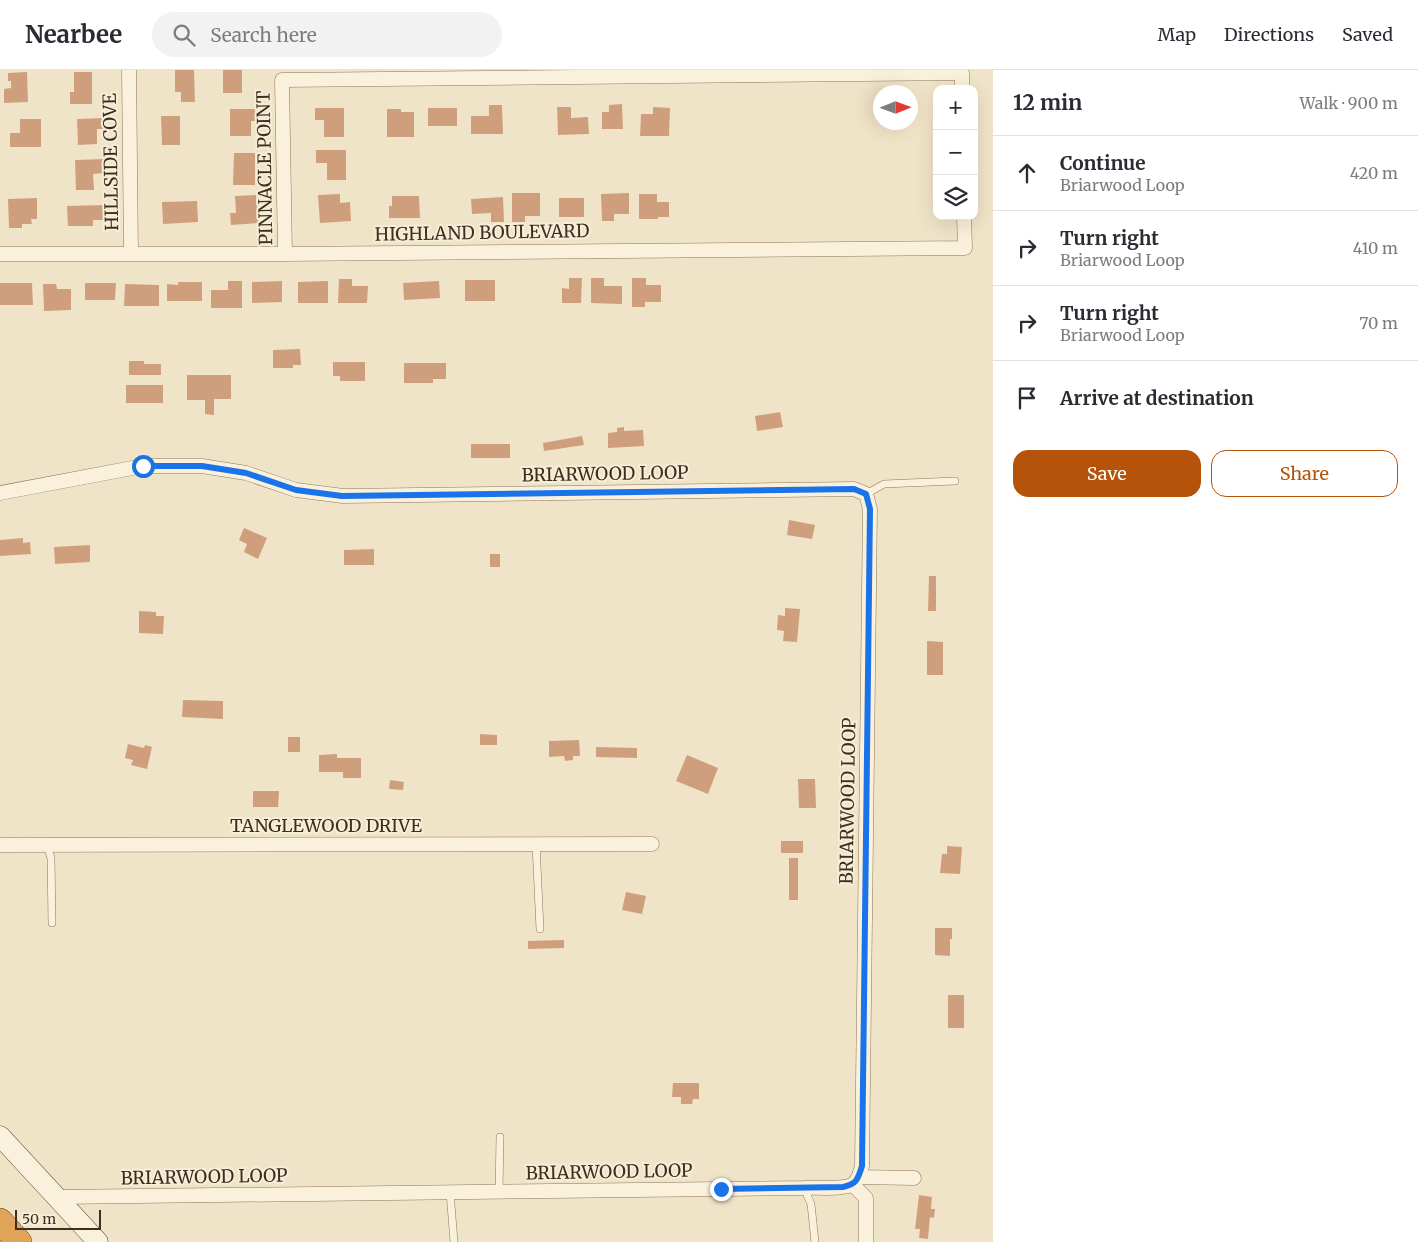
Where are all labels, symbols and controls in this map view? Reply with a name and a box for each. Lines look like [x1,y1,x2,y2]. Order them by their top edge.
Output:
search box [152,12,502,57]
text: Nearbee [25,19,122,50]
icon: search [170,21,198,49]
text: Search here [210,23,317,47]
text: Map [1158,23,1196,46]
text: Directions [1224,23,1314,46]
text: Saved [1342,23,1393,46]
north arrow [873,85,918,130]
map controls [933,85,978,220]
button: + [933,85,978,130]
text: 12 min [1013,89,1082,116]
street label: PINNACLE POINT [252,90,277,246]
street label: HILLSIDE COVE [98,92,123,231]
text: Walk · 900 m [1299,93,1398,113]
button: − [933,130,978,175]
text: Continue [1060,151,1146,175]
icon: ahead [1013,159,1041,187]
text: 420 m [1350,163,1398,183]
button: layers [933,175,978,220]
text: Briarwood Loop [1060,175,1185,195]
street label: HIGHLAND BOULEVARD [374,219,590,246]
text: Turn right [1060,226,1159,250]
icon: right [1013,234,1041,262]
text: 410 m [1353,238,1398,258]
text: Briarwood Loop [1060,250,1185,270]
text: Turn right [1060,301,1159,325]
icon: right [1013,309,1041,337]
text: 70 m [1359,313,1398,333]
text: Briarwood Loop [1060,325,1185,345]
icon: arrive [1013,384,1041,412]
text: Arrive at destination [1060,386,1254,410]
button: Save [1013,450,1201,497]
button: Share [1211,450,1398,497]
route start [132,455,155,478]
street label: BRIARWOOD LOOP [521,461,689,486]
street label: BRIARWOOD LOOP [835,717,860,885]
street label: TANGLEWOOD DRIVE [230,814,423,837]
street label: BRIARWOOD LOOP [525,1159,693,1184]
street label: BRIARWOOD LOOP [120,1164,288,1189]
route end [710,1178,733,1201]
scale bar [15,1207,101,1230]
text: 50 m [22,1210,56,1228]

